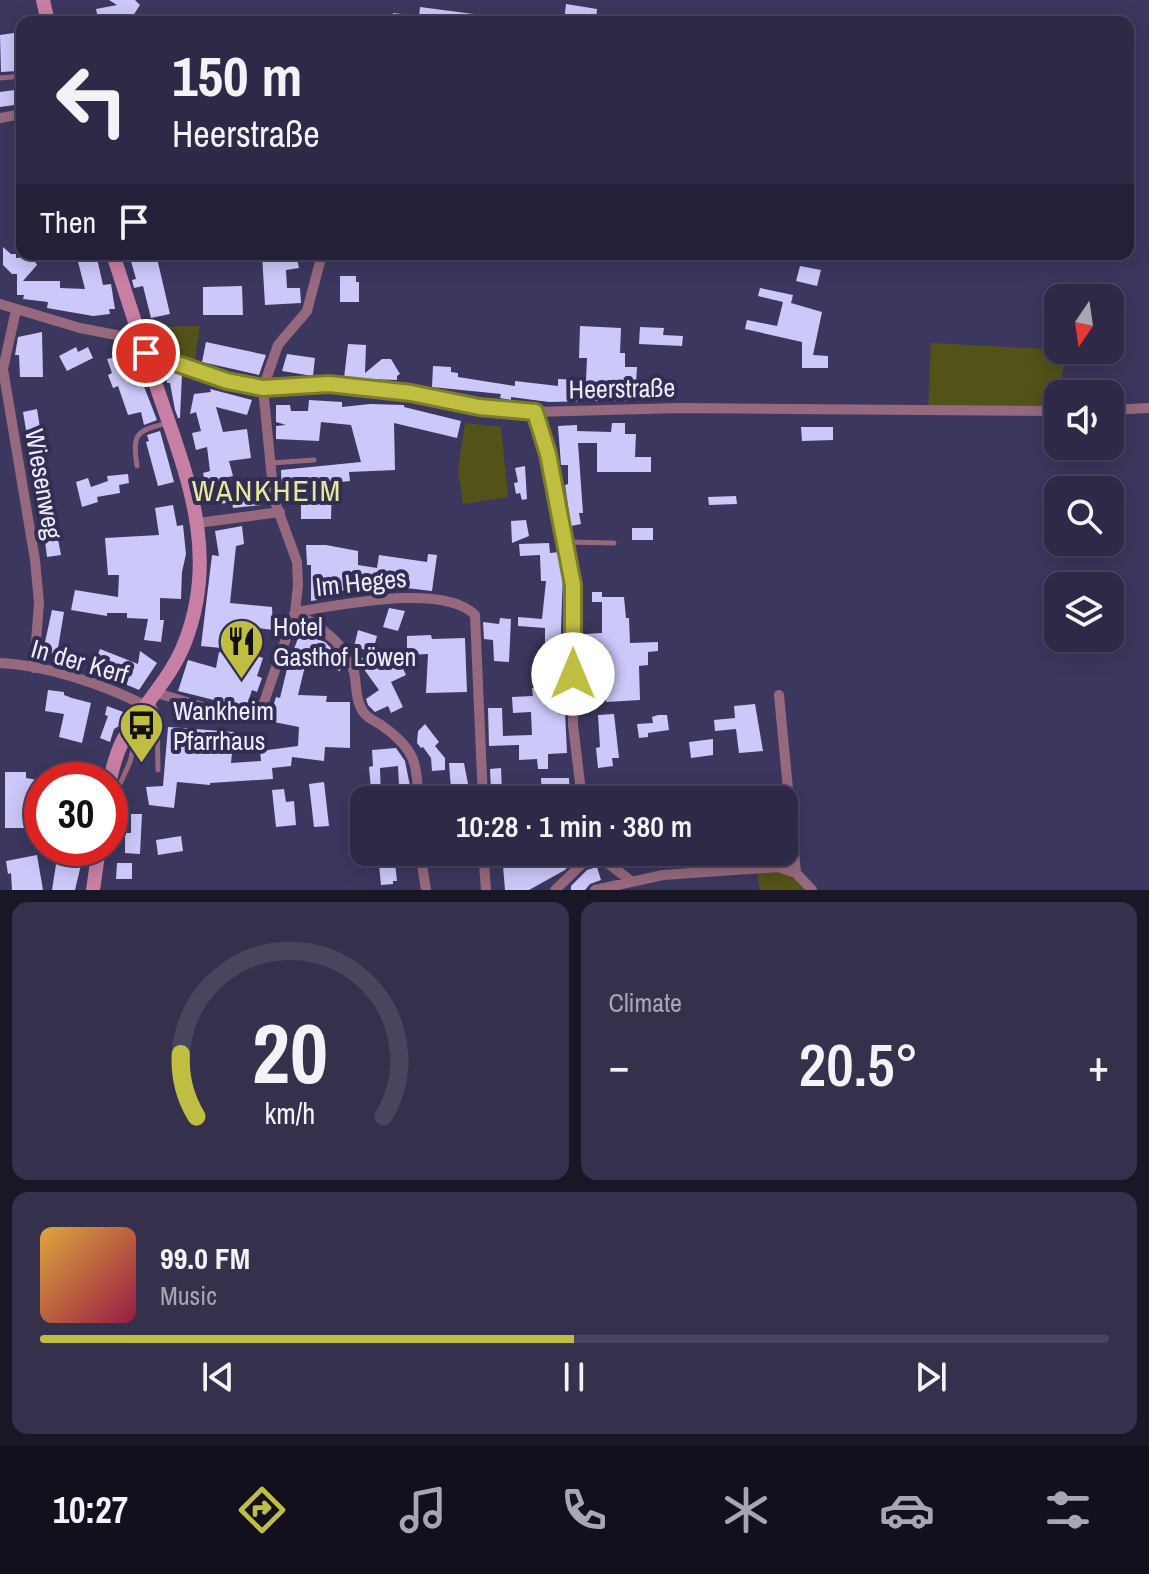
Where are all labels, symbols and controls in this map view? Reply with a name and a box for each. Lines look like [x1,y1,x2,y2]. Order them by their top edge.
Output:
text: 150 m [172,38,302,113]
icon: left [40,48,144,152]
text: Heerstraße [172,110,320,158]
icon: arrive [112,200,156,244]
text: Then [40,202,96,242]
north arrow [1044,284,1124,364]
map controls [1044,284,1124,652]
pin [112,319,180,387]
icon: arrive [124,331,168,375]
street label: Heerstraße [568,370,676,406]
button: sound [1044,380,1124,460]
street label: Wiesenweg [17,426,71,542]
district label: WANKHEIM [192,470,342,510]
button: search [1044,476,1124,556]
street label: Im Heges [314,560,408,604]
button: layers [1044,572,1124,652]
place label: Hotel Gasthof Löwen [273,609,416,674]
restaurant icon: Hotel Gasthof Löwen [218,617,266,680]
street label: In der Kerf [27,630,133,692]
position arrow [531,632,615,716]
place label: Wankheim Pfarrhaus [173,693,274,758]
bus stop icon: Wankheim Pfarrhaus [118,701,166,764]
speed limit sign: 30 [24,762,128,866]
text: 10:28 · 1 min · 380 m [456,806,692,846]
text: Climate [609,985,682,1020]
text: 20 [252,997,328,1109]
text: 20.5° [799,1024,919,1105]
text: − [609,1035,630,1095]
text: + [1088,1035,1109,1095]
text: km/h [265,1094,316,1133]
text: 99.0 FM [160,1238,250,1278]
text: Music [160,1278,217,1313]
icon: previous [196,1355,240,1399]
icon: pause [552,1355,596,1399]
icon: next [909,1355,953,1399]
icon: directions [234,1482,290,1538]
icon: music [395,1482,451,1538]
icon: phone [556,1482,612,1538]
icon: climate [718,1482,774,1538]
icon: car [879,1482,935,1538]
icon: filters [1040,1482,1096,1538]
text: 10:27 [53,1486,128,1534]

